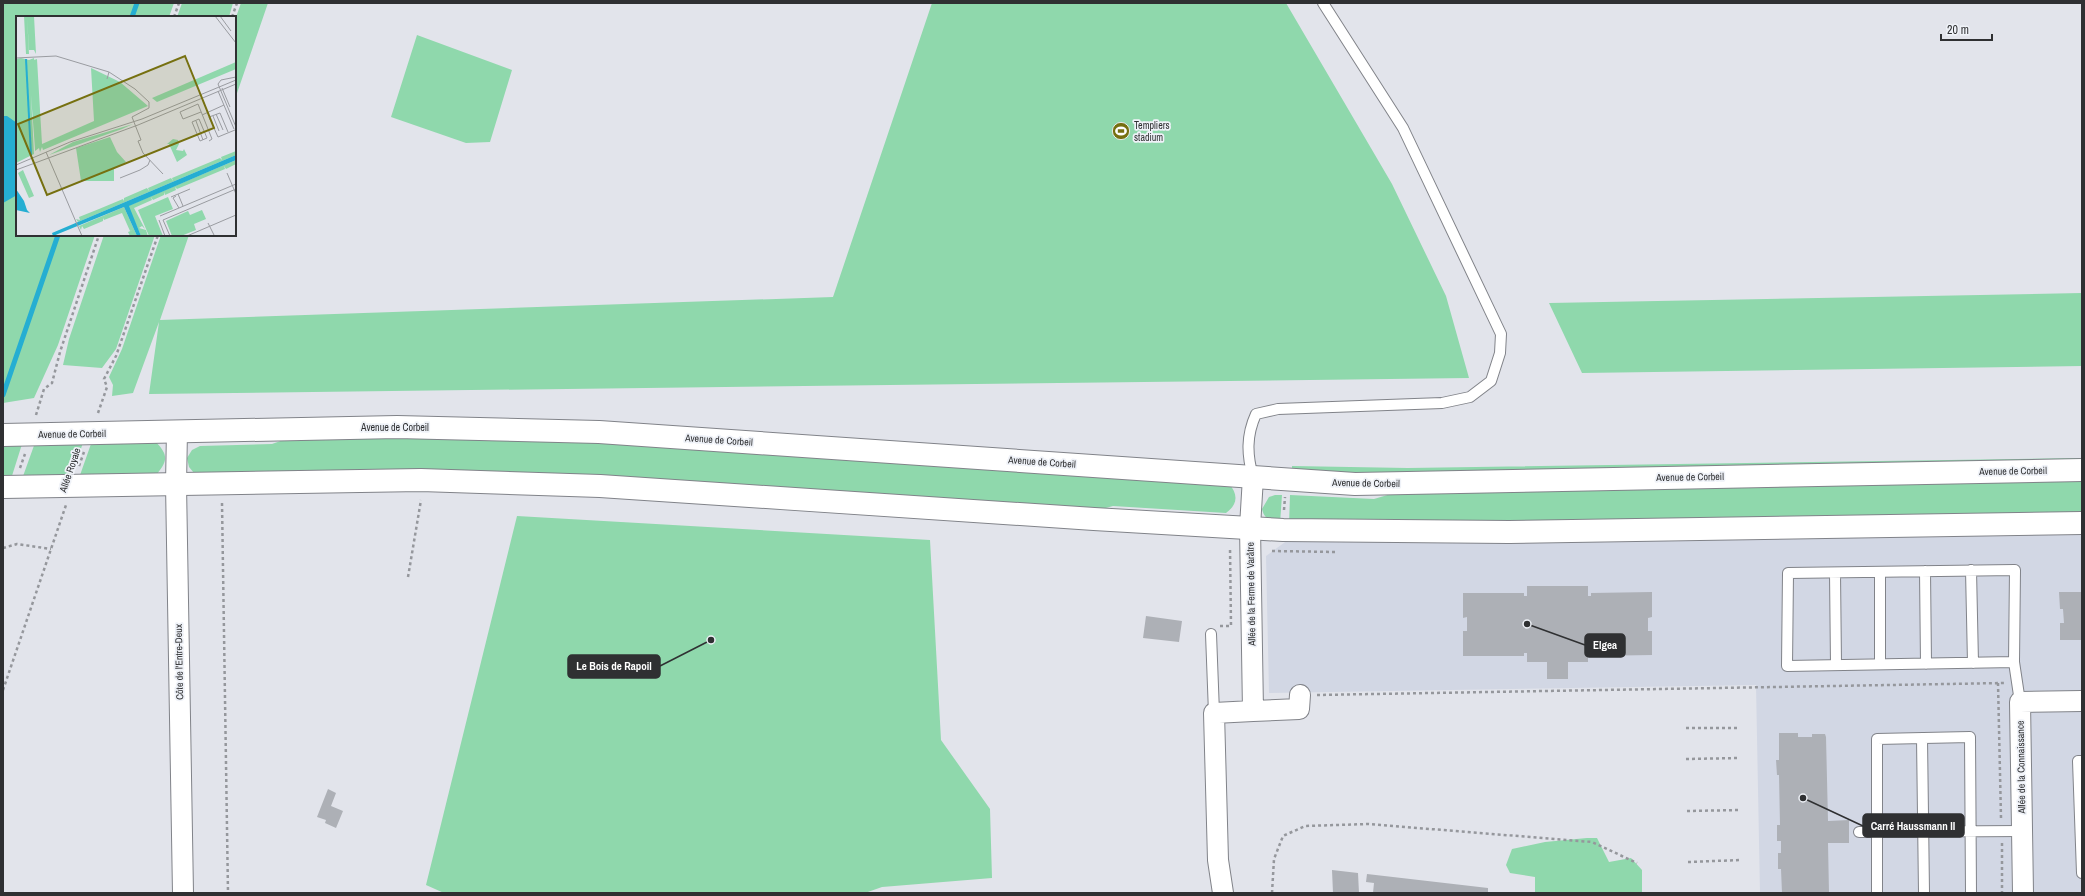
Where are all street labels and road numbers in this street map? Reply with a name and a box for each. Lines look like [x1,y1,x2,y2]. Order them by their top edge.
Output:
street label: Avenue de Corbeil [360,421,429,434]
street label: Avenue de Corbeil [37,427,106,441]
street label: Avenue de Corbeil [684,431,753,449]
street label: Allée Royale [56,446,84,495]
street label: Avenue de Corbeil [1007,453,1076,471]
street label: Avenue de Corbeil [1978,464,2047,478]
street label: Avenue de Corbeil [1655,470,1724,484]
street label: Avenue de Corbeil [1331,476,1400,490]
street label: Allée de la Ferme de Varâtre [1244,542,1258,647]
street label: Côte de l'Entre-Deux [172,623,186,700]
street label: Allée de la Connaissance [2014,720,2028,815]

